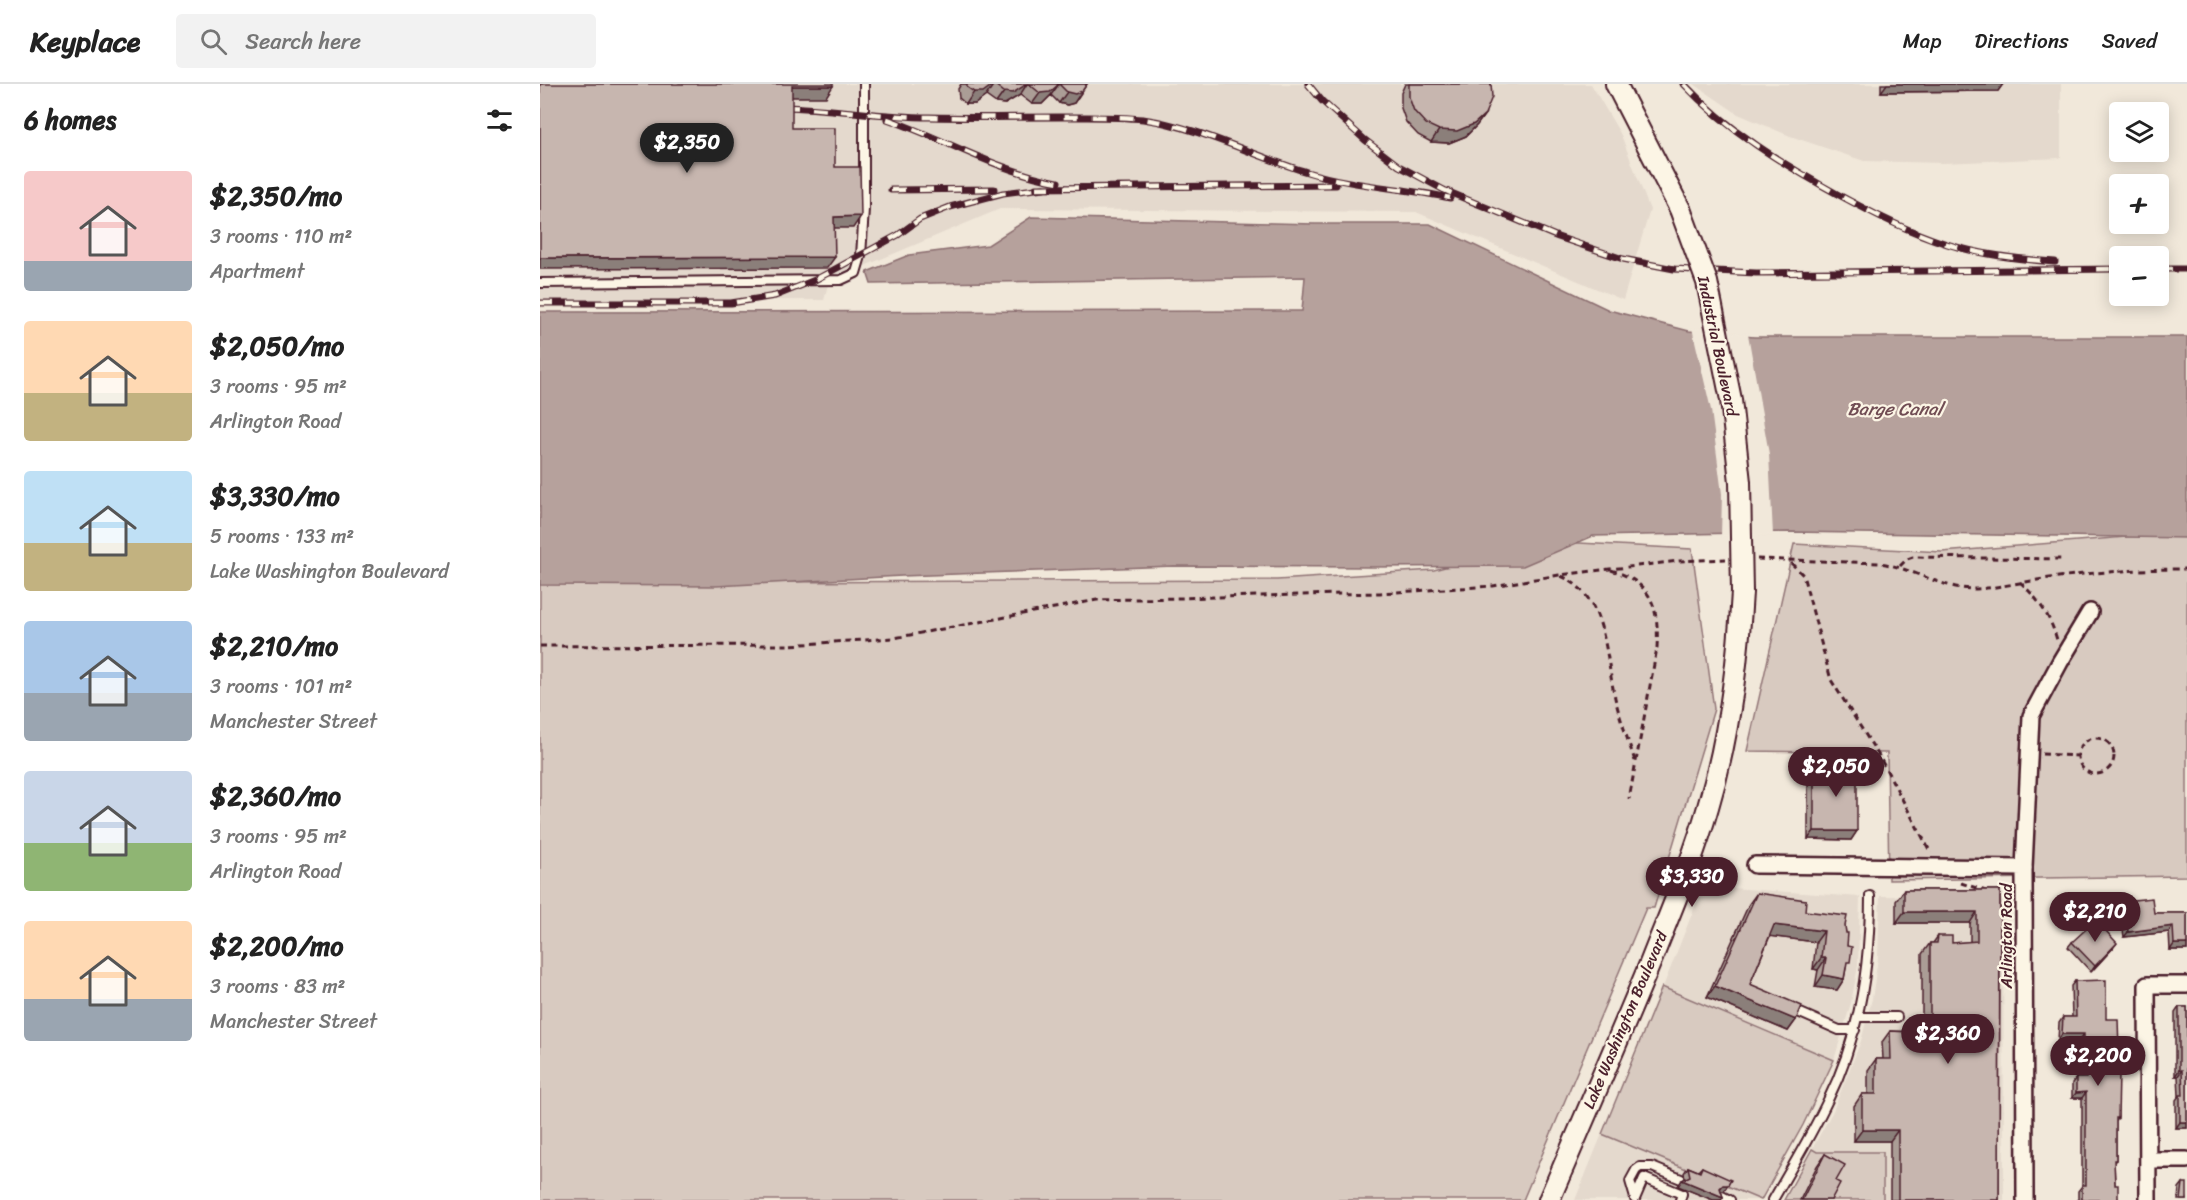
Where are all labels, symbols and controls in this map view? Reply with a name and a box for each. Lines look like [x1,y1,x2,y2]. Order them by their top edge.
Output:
search box [176,14,596,68]
text: Keyplace [30,17,140,66]
text: Search here [245,22,361,61]
text: Map [1903,22,1941,60]
text: Directions [1974,22,2069,60]
text: Saved [2102,22,2157,60]
icon: search [197,25,230,58]
text: 6 homes [24,97,116,143]
map controls [2109,102,2169,306]
button: layers [2109,102,2169,162]
icon: filters [483,104,516,137]
pin: $2,350 [638,123,736,174]
text: $2,350 [654,125,720,160]
text: $2,350/mo [210,173,342,219]
button: + [2109,174,2169,234]
icon: home [72,195,144,267]
text: 3 rooms · 110 m² [210,219,352,254]
button: − [2109,246,2169,306]
text: Apartment [210,254,304,289]
street label: Industrial Boulevard [1689,272,1747,420]
text: $2,050/mo [210,323,344,369]
icon: home [72,345,144,417]
text: 3 rooms · 95 m² [210,369,347,404]
water label: Barge Canal [1847,393,1946,425]
text: Arlington Road [210,404,341,439]
text: $3,330/mo [210,473,340,519]
icon: home [72,495,144,567]
text: 5 rooms · 133 m² [210,519,354,554]
text: Lake Washington Boulevard [210,554,449,589]
text: $2,210/mo [210,623,338,669]
icon: home [72,645,144,717]
text: 3 rooms · 101 m² [210,669,352,704]
text: Manchester Street [210,704,377,739]
pin: $2,050 [1787,747,1885,798]
text: $2,050 [1802,749,1870,784]
text: $2,360/mo [210,773,341,819]
icon: home [72,795,144,867]
text: 3 rooms · 95 m² [210,819,347,854]
text: Arlington Road [210,854,341,889]
pin: $3,330 [1643,857,1741,908]
text: $3,330 [1660,859,1724,894]
street label: Arlington Road [1992,882,2021,989]
pin: $2,210 [2046,892,2144,943]
text: $2,210 [2063,894,2127,929]
text: $2,200/mo [210,923,343,969]
street label: Lake Washington Boulevard [1574,925,1676,1114]
icon: home [72,945,144,1017]
text: 3 rooms · 83 m² [210,969,345,1004]
text: Manchester Street [210,1004,377,1039]
pin: $2,360 [1899,1014,1997,1065]
text: $2,360 [1915,1016,1981,1051]
pin: $2,200 [2049,1036,2147,1087]
text: $2,200 [2064,1038,2132,1073]

